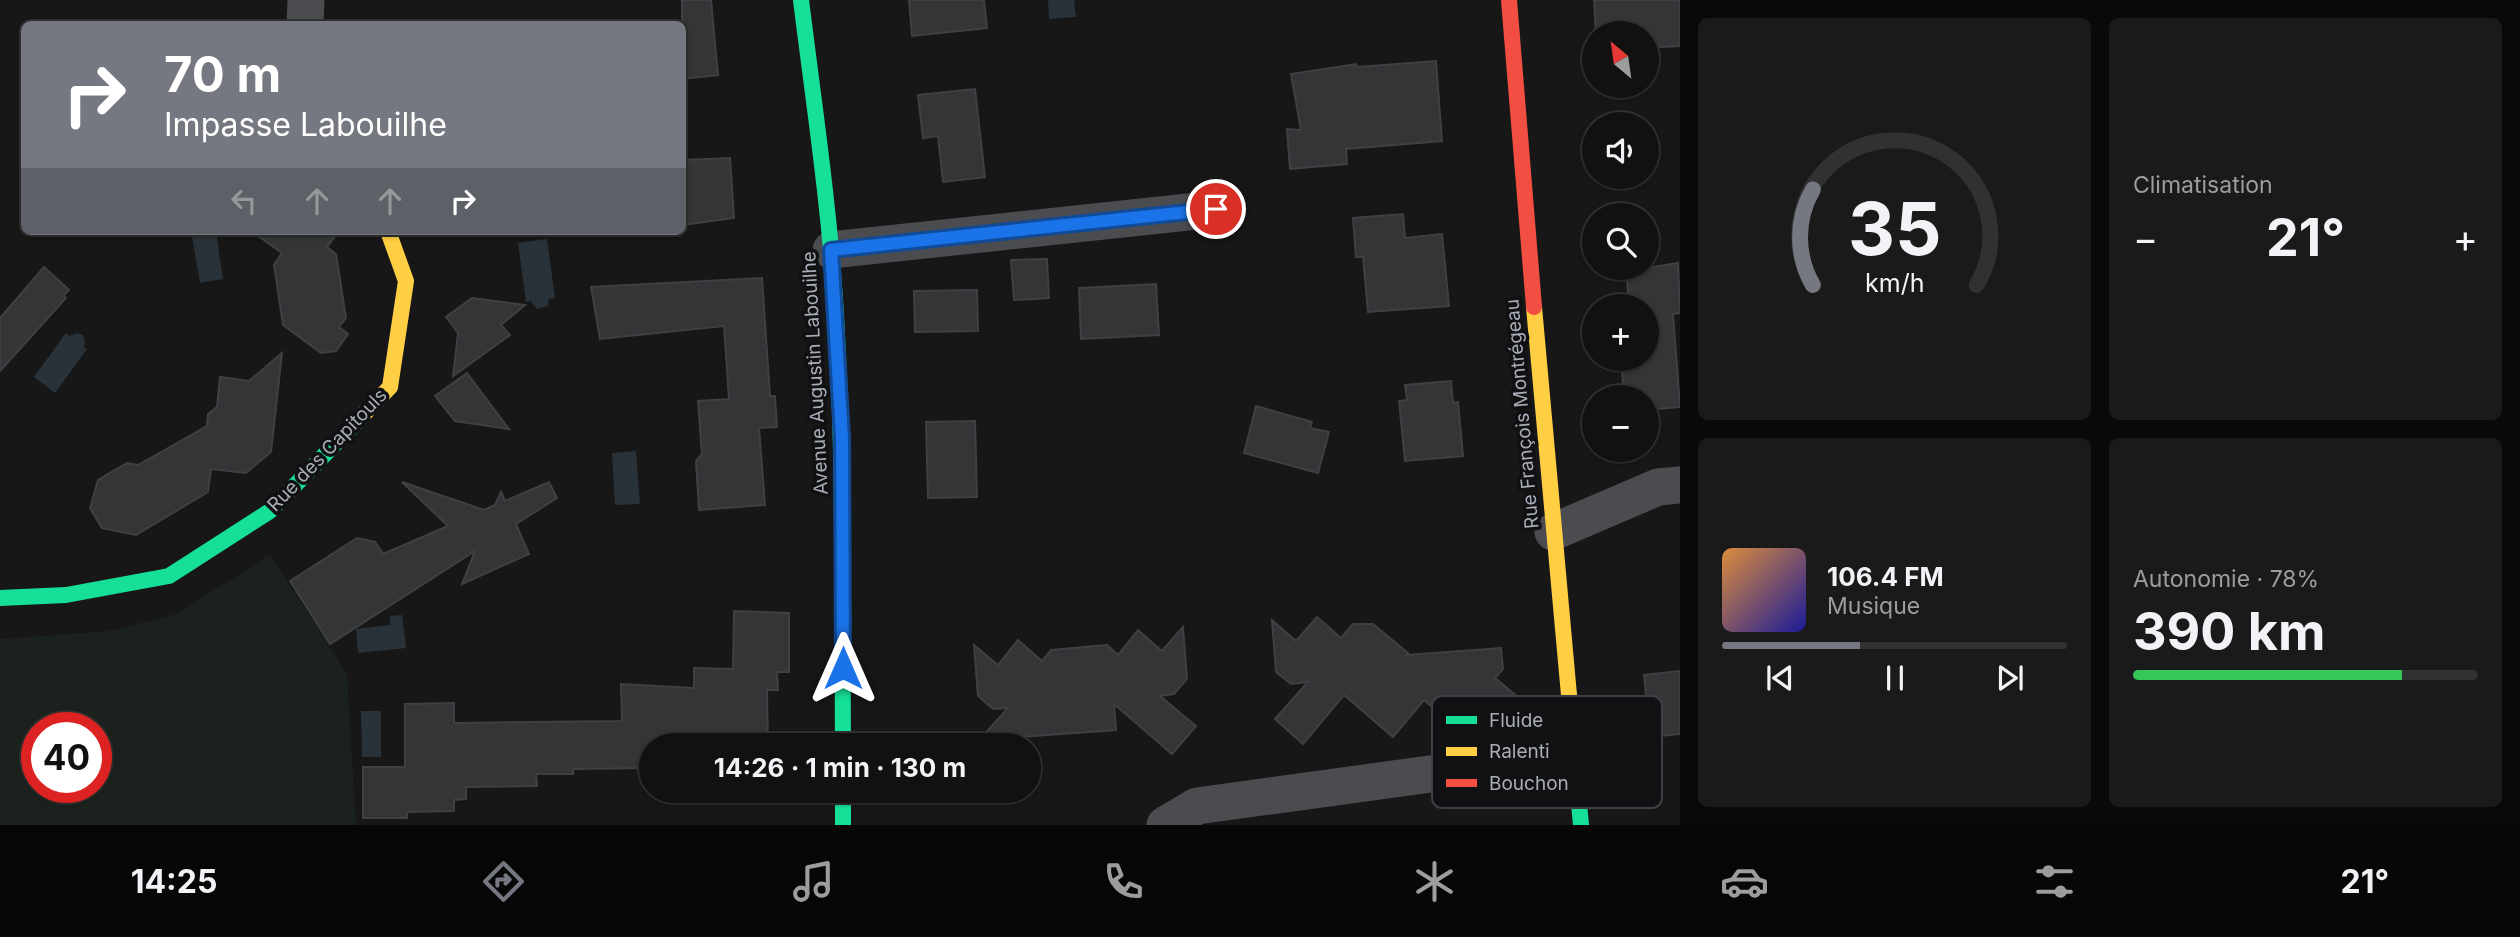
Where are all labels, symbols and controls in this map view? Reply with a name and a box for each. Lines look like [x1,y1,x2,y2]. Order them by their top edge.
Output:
north arrow [1582,21,1659,98]
map controls [1582,21,1659,462]
text: 70 m [164,45,281,104]
icon: right [49,49,140,140]
text: Impasse Labouilhe [164,105,447,144]
button: sound [1582,112,1659,189]
text: Climatisation [2133,171,2273,199]
pin [1186,179,1246,239]
icon: left [225,182,263,220]
icon: ahead [298,182,336,220]
icon: ahead [371,182,409,220]
icon: right [444,182,482,220]
text: 35 [1848,184,1941,273]
icon: arrive [1197,190,1235,228]
button: search [1582,203,1659,280]
text: 21° [2266,206,2345,269]
text: − [2133,215,2158,261]
text: + [2453,215,2478,261]
street label: Avenue Augustin Labouilhe [797,251,833,495]
text: km/h [1865,268,1924,298]
button: + [1582,294,1659,371]
street label: Rue François Montrégeau [1500,298,1544,530]
street label: Rue des Capitouls [262,384,392,516]
button: − [1582,385,1659,462]
text: 106.4 FM [1827,561,1944,592]
text: Autonomie · 78% [2133,565,2319,593]
text: Musique [1827,592,1920,620]
text: 390 km [2133,600,2325,663]
position arrow [806,631,880,705]
icon: previous [1761,659,1799,697]
icon: pause [1876,659,1914,697]
icon: next [1991,659,2029,697]
legend [1432,696,1662,808]
text: Fluide [1489,709,1543,732]
speed limit sign: 40 [21,712,112,803]
text: Ralenti [1489,740,1550,763]
text: 14:26 · 1 min · 130 m [714,752,966,783]
text: Bouchon [1489,772,1569,795]
icon: directions [479,857,528,906]
icon: music [789,857,838,906]
icon: phone [1099,857,1148,906]
icon: climate [1410,857,1459,906]
icon: car [1720,857,1769,906]
icon: filters [2030,857,2079,906]
text: 14:25 [131,862,217,901]
text: 21° [2341,862,2389,901]

